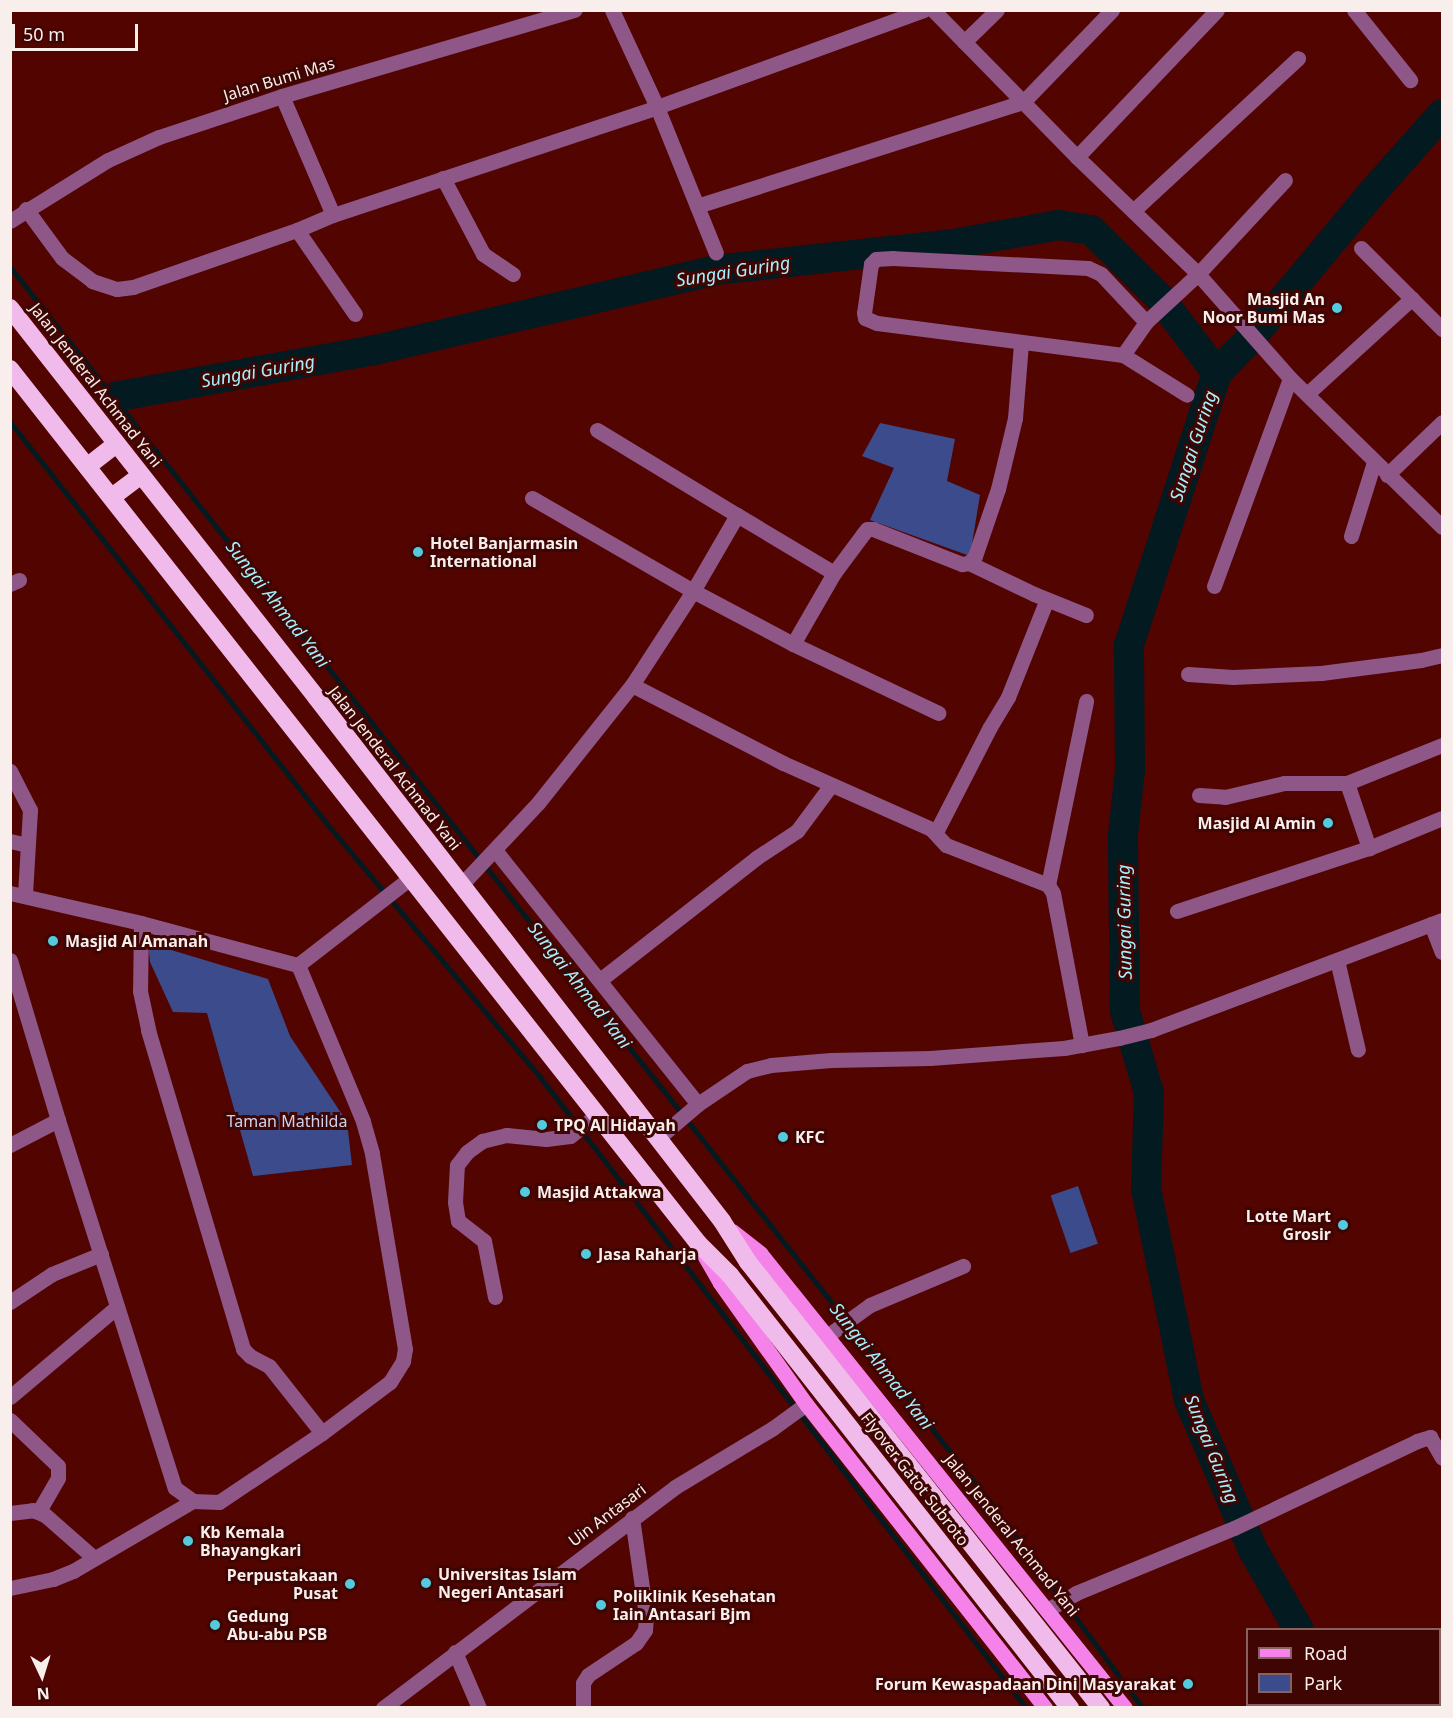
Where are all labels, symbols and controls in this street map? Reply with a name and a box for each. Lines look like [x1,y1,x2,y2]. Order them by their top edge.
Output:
scale bar [15,12,141,50]
text: 50 m [23,22,65,46]
street label: Jalan Bumi Mas [221,53,337,105]
water label: Sungai Guring [674,251,792,291]
place label: Masjid An Noor Bumi Mas [1202,289,1325,327]
street label: Jalan Jenderal Achmad Yani [26,299,166,471]
marker: Masjid An Noor Bumi Mas [1330,301,1344,315]
water label: Sungai Guring [199,350,317,392]
water label: Sungai Guring [1165,388,1221,504]
place label: Hotel Banjarmasin International [430,533,578,571]
water label: Sungai Ahmad Yani [222,536,334,672]
marker: Hotel Banjarmasin International [411,545,425,559]
street label: Jalan Jenderal Achmad Yani [325,682,465,854]
place label: Masjid Al Amin [1198,813,1316,833]
marker: Masjid Al Amin [1321,816,1335,830]
water label: Sungai Guring [1112,864,1136,980]
water label: Sungai Ahmad Yani [524,917,636,1053]
place label: Masjid Al Amanah [65,931,208,951]
marker: Masjid Al Amanah [46,934,60,948]
park label: Taman Mathilda [227,1111,347,1131]
place label: TPQ Al Hidayah [554,1115,676,1135]
marker: TPQ Al Hidayah [535,1118,549,1132]
place label: KFC [795,1127,825,1147]
marker: KFC [776,1130,790,1144]
place label: Masjid Attakwa [537,1182,661,1202]
marker: Masjid Attakwa [518,1185,532,1199]
place label: Lotte Mart Grosir [1246,1206,1331,1244]
marker: Lotte Mart Grosir [1336,1218,1350,1232]
place label: Jasa Raharja [598,1244,696,1264]
marker: Jasa Raharja [579,1247,593,1261]
water label: Sungai Ahmad Yani [826,1298,938,1434]
water label: Sungai Guring [1180,1392,1244,1506]
street label: Flyover Gatot Subroto [857,1409,973,1549]
street label: Jalan Jenderal Achmad Yani [941,1450,1083,1620]
street label: Uin Antasari [564,1480,650,1550]
place label: Kb Kemala Bhayangkari [200,1522,301,1560]
marker: Kb Kemala Bhayangkari [181,1534,195,1548]
place label: Universitas Islam Negeri Antasari [438,1564,577,1602]
place label: Perpustakaan Pusat [227,1565,338,1603]
marker: Universitas Islam Negeri Antasari [419,1576,433,1590]
marker: Perpustakaan Pusat [343,1577,357,1591]
place label: Poliklinik Kesehatan Iain Antasari Bjm [613,1586,776,1624]
marker: Poliklinik Kesehatan Iain Antasari Bjm [594,1598,608,1612]
place label: Gedung Abu-abu PSB [227,1606,327,1644]
marker: Gedung Abu-abu PSB [208,1618,222,1632]
legend [1246,1628,1441,1706]
text: Road [1304,1641,1347,1665]
north arrow [12,1646,72,1706]
text: Park [1304,1671,1342,1695]
place label: Forum Kewaspadaan Dini Masyarakat [875,1674,1176,1694]
marker: Forum Kewaspadaan Dini Masyarakat [1181,1677,1195,1691]
text: N [36,1683,51,1705]

